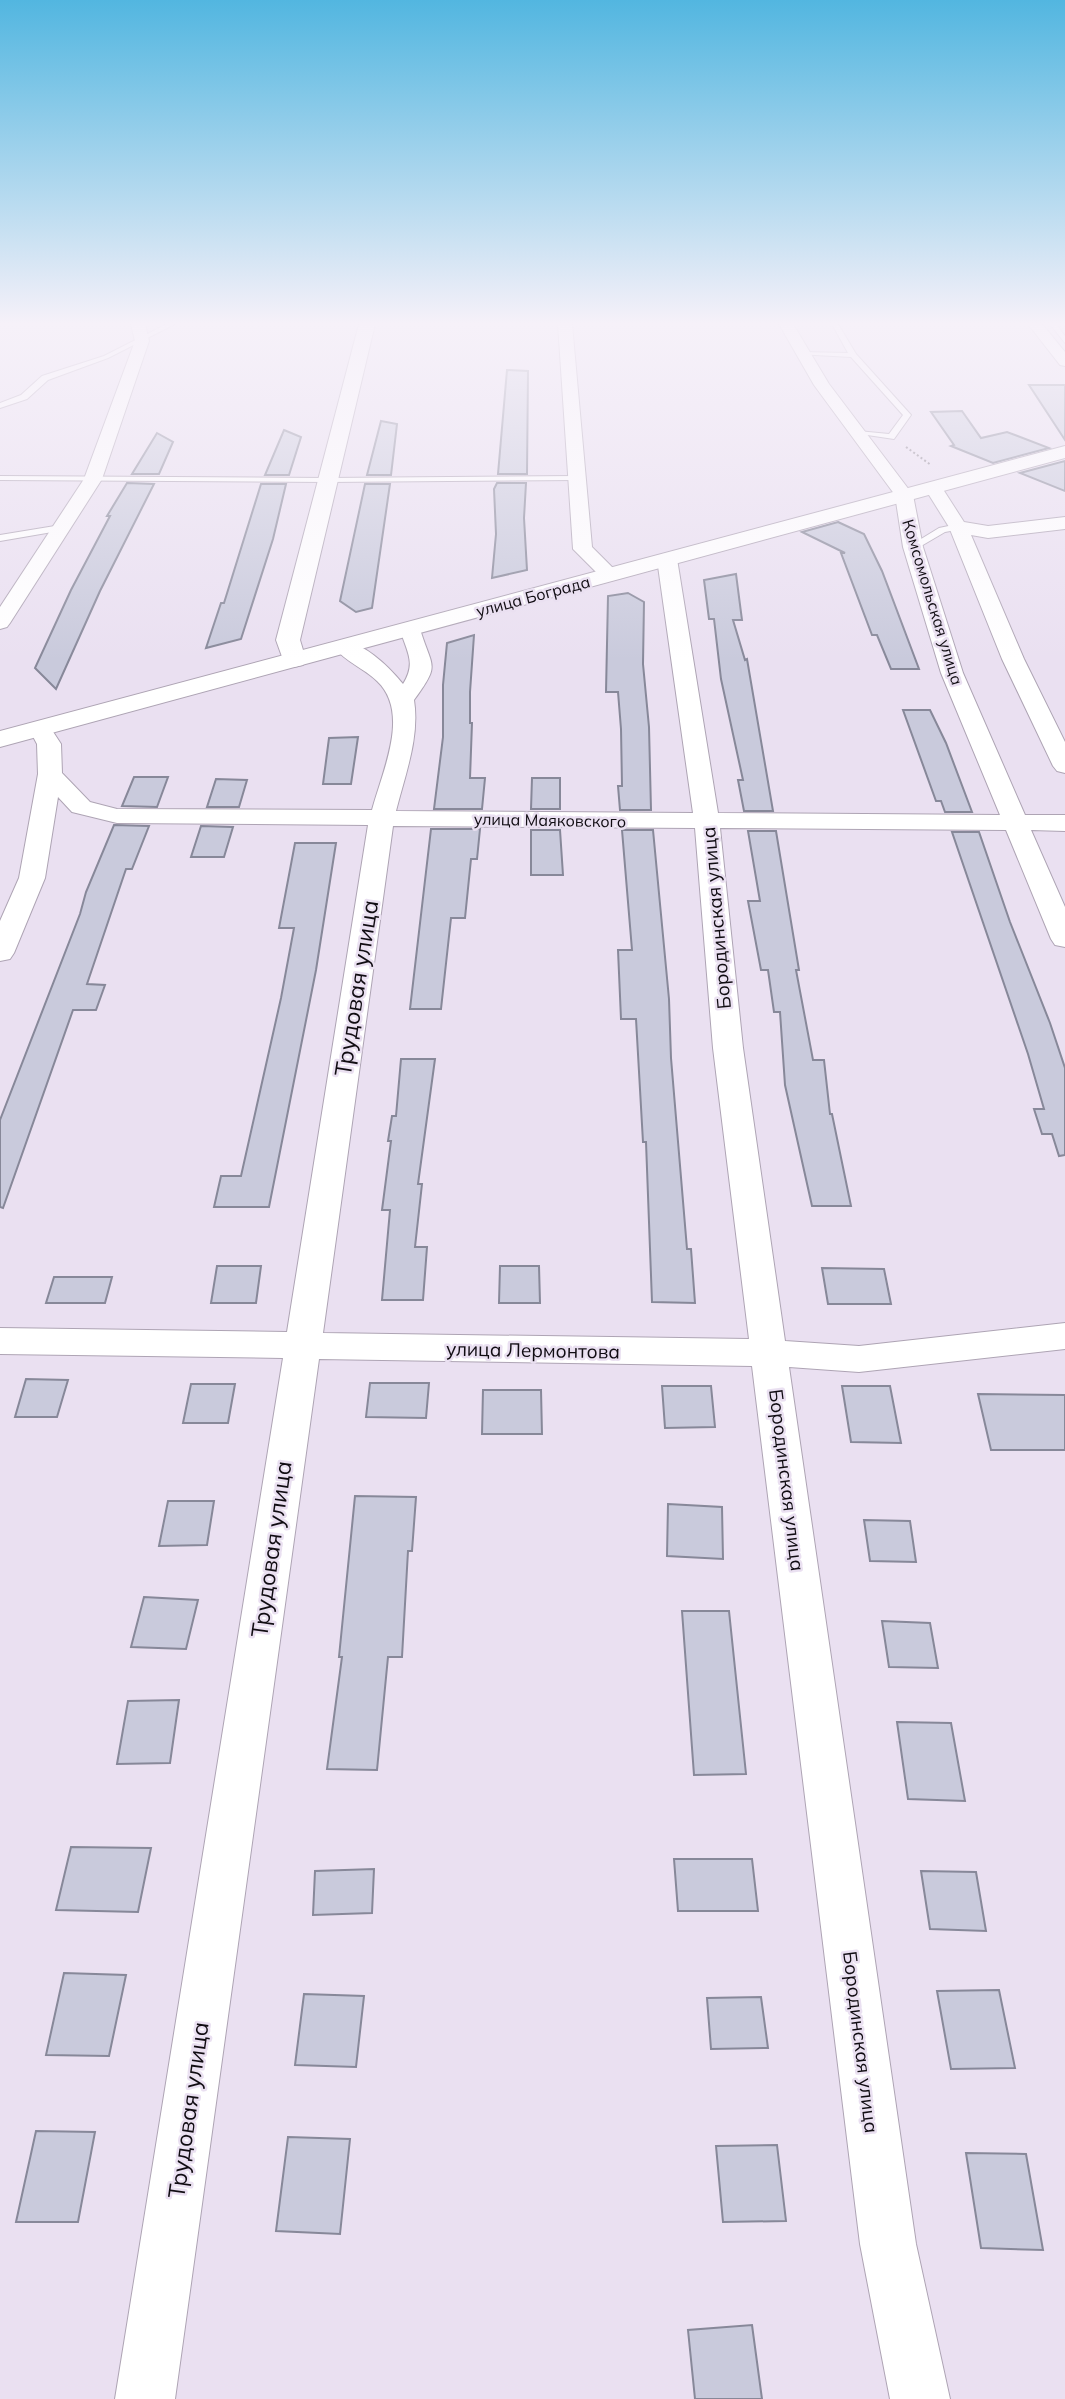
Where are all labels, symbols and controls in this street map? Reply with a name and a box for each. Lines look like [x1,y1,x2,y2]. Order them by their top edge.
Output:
street label: Комсомольская улица [898,517,968,687]
street label: улица Бограда [474,571,592,621]
street label: улица Маяковского [474,809,626,831]
street label: Бородинская улица [696,826,736,1010]
street label: Трудовая улица [328,898,384,1078]
street label: улица Лермонтова [446,1336,620,1364]
street label: Бородинская улица [764,1388,810,1572]
street label: Трудовая улица [244,1459,298,1639]
street label: Бородинская улица [838,1950,884,2134]
street label: Трудовая улица [161,2020,215,2200]

